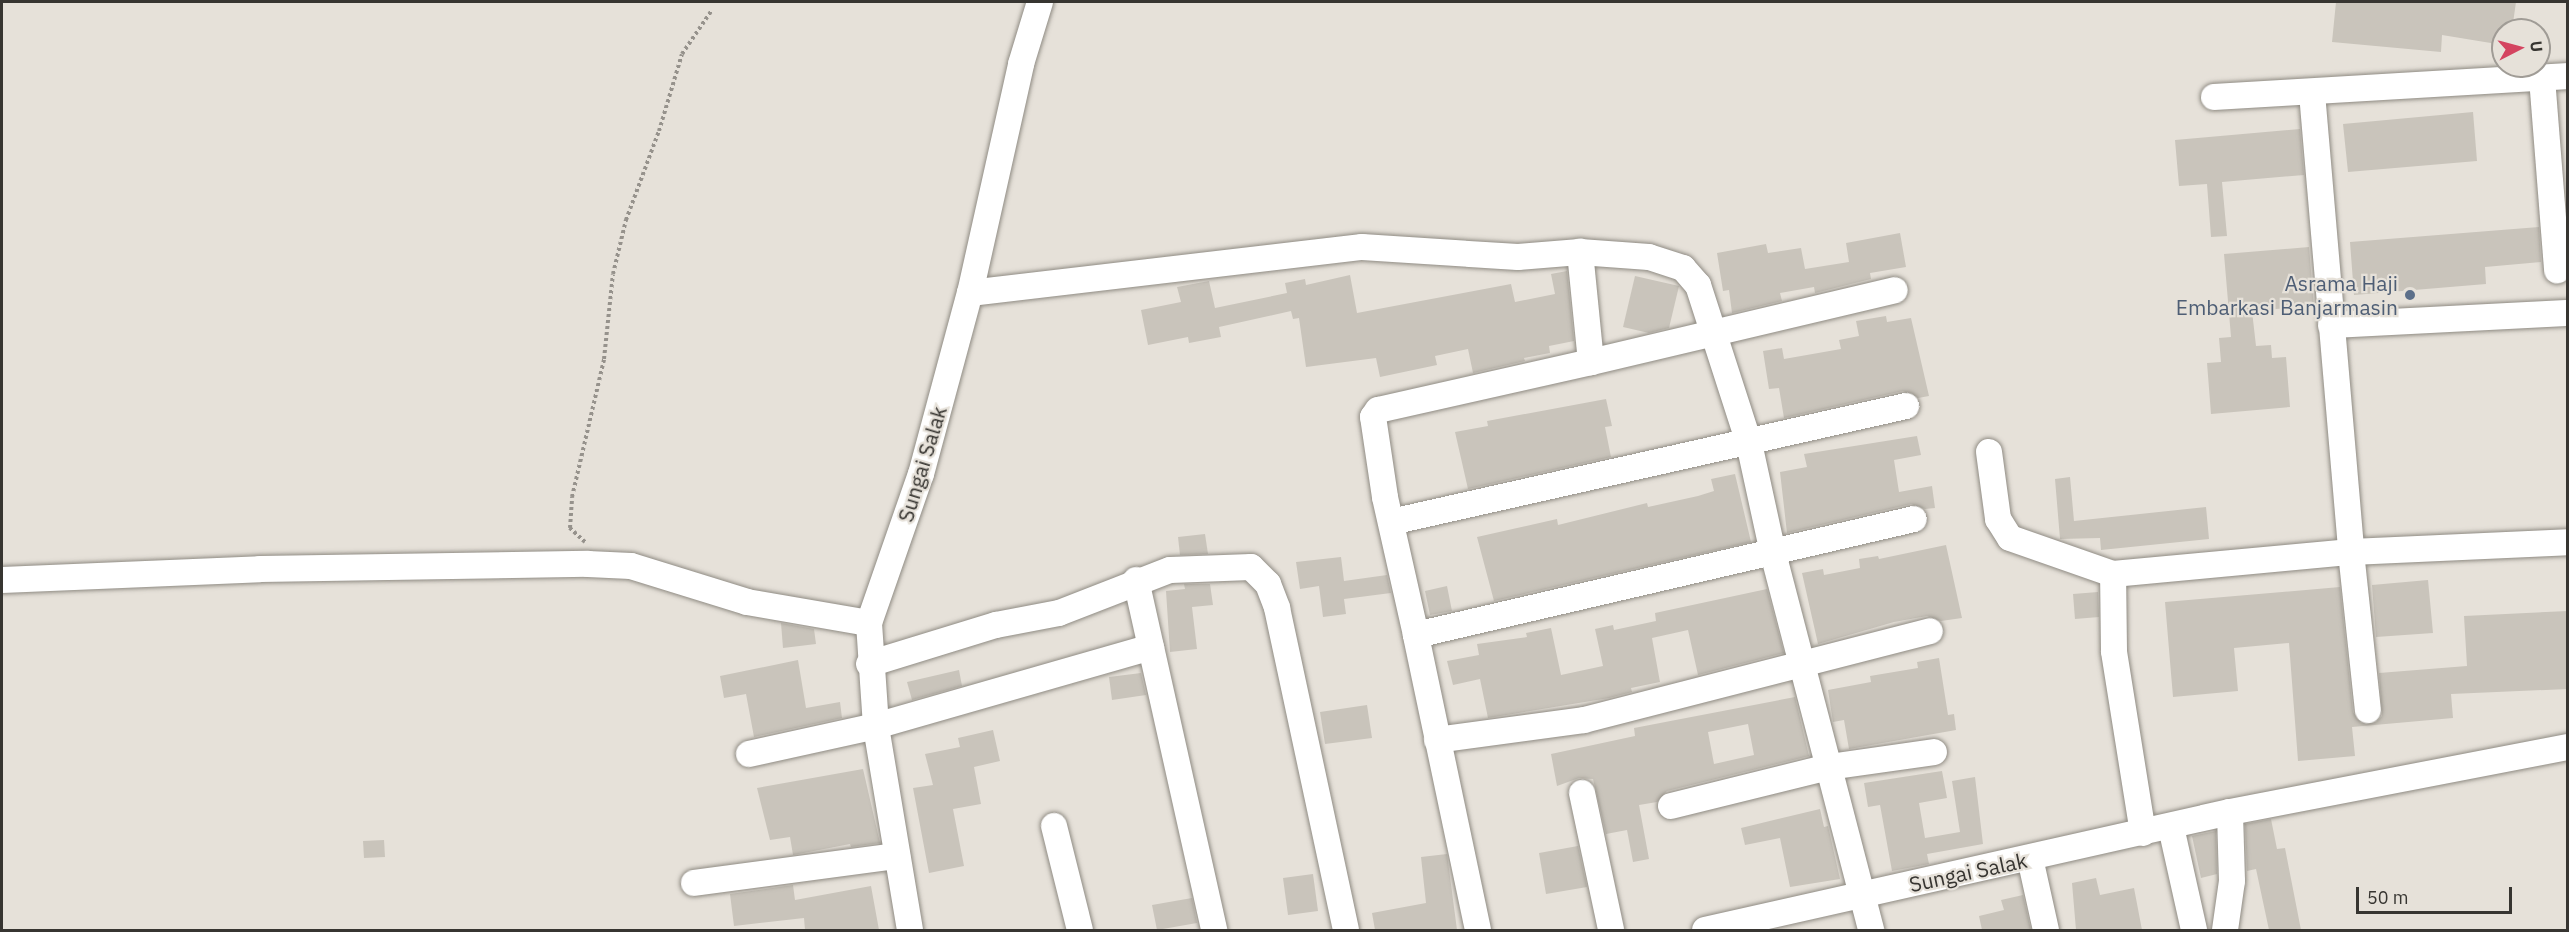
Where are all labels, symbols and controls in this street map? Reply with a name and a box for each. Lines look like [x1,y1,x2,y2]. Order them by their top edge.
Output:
north arrow [2491,18,2551,78]
text: U [2526,40,2547,53]
place label: Asrama Haji Embarkasi Banjarmasin [2176,270,2398,320]
marker: Asrama Haji Embarkasi Banjarmasin [2403,288,2417,302]
street label: Sungai Salak [892,403,952,525]
street label: Sungai Salak [1907,847,2029,897]
scale bar [2359,875,2515,913]
text: 50 m [2367,886,2409,909]

